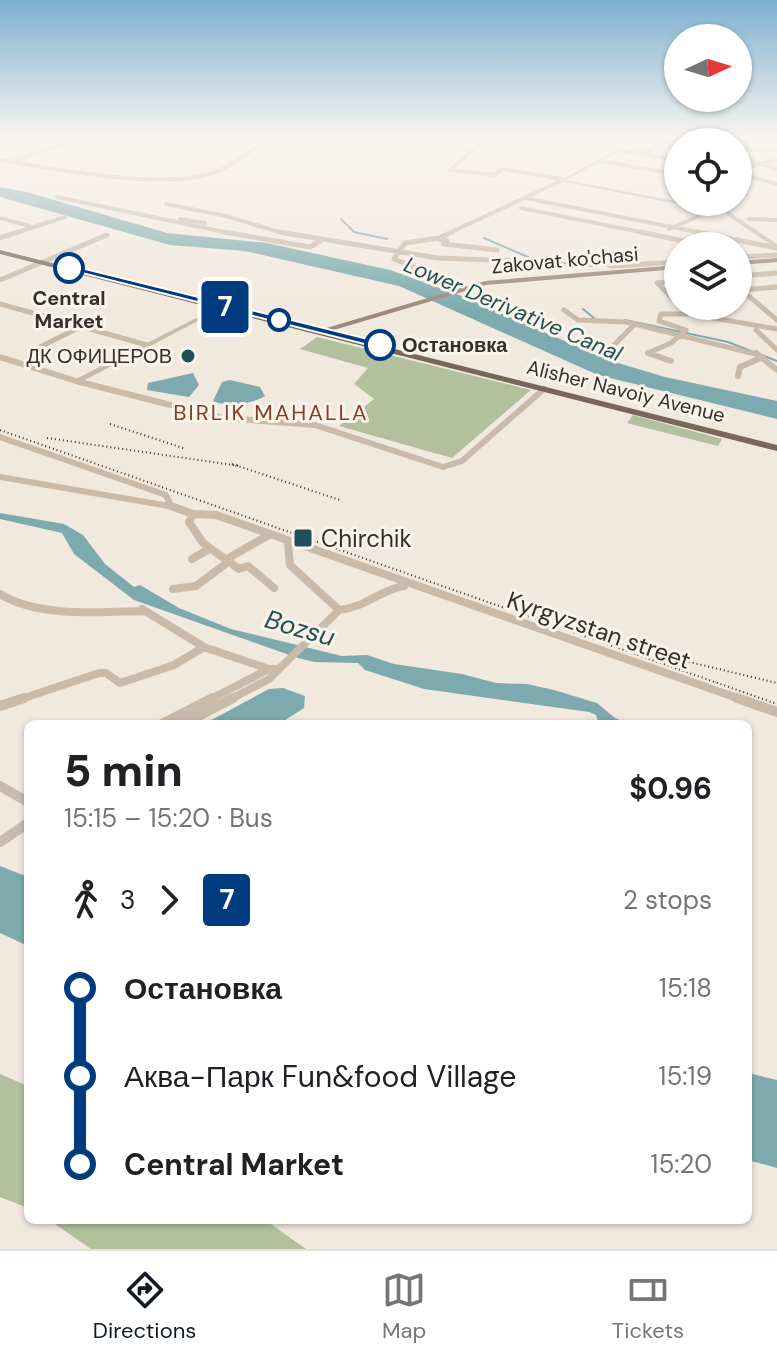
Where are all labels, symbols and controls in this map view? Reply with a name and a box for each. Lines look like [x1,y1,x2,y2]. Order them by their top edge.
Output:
north arrow [664,24,752,112]
map controls [664,24,752,320]
button: locate [664,128,752,216]
button: layers [664,232,752,320]
street label: Zakovat ko'chasi [490,241,640,279]
water label: Lower Derivative Canal [400,250,627,369]
marker: Central Market [54,253,84,283]
line badge: 7 [199,281,251,333]
place label: Central Market [32,285,106,334]
text: 7 [217,288,233,325]
unlabelled marker [268,309,290,331]
marker: Остановка [365,330,395,360]
place label: Остановка [402,332,508,358]
place label: ДК ОФИЦЕРОВ [26,343,172,369]
marker: ДК ОФИЦЕРОВ [179,347,197,365]
street label: Alisher Navoiy Avenue [524,354,728,428]
district label: BIRLIK MAHALLA [173,398,369,427]
place label: Chirchik [321,523,412,554]
marker: Chirchik [292,527,314,549]
street label: Kyrgyzstan street [503,584,695,676]
water label: Bozsu [261,602,339,654]
text: 5 min [64,742,183,800]
text: $0.96 [629,769,712,808]
text: 15:15 – 15:20 · Bus [64,801,273,835]
icon: walk [64,878,108,922]
icon: forward [147,878,191,922]
text: 7 [219,881,234,918]
text: 3 [120,883,135,917]
text: 2 stops [623,883,712,917]
text: Остановка [124,969,282,1008]
text: 15:18 [659,971,712,1005]
text: Аква-Парк Fun&food Village [124,1057,516,1096]
text: 15:19 [658,1059,712,1093]
text: Central Market [124,1145,344,1184]
text: 15:20 [650,1147,712,1181]
tab: Directions [93,1268,196,1345]
tab: Map [382,1268,426,1345]
tab: Tickets [612,1268,684,1345]

